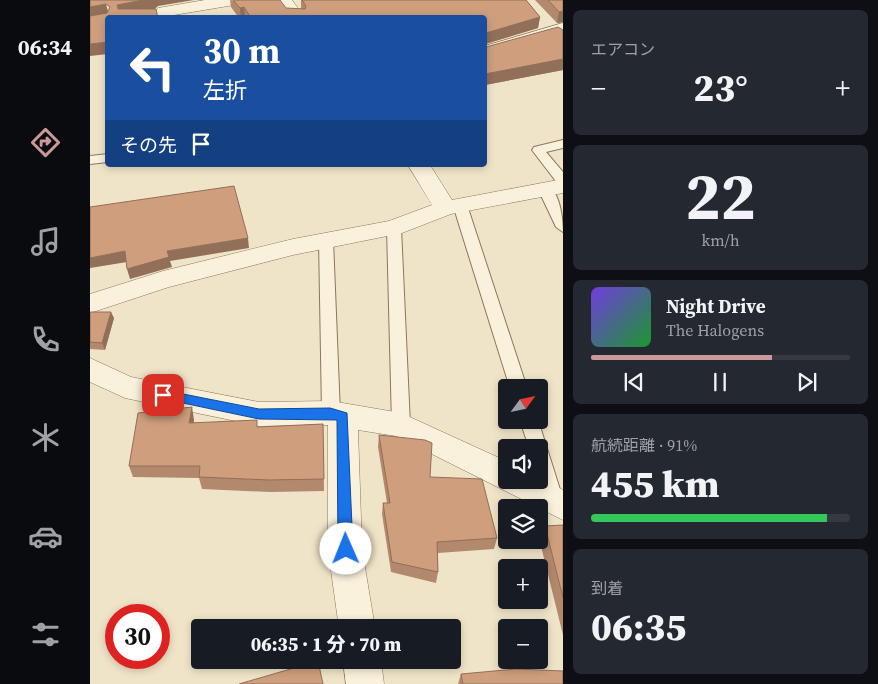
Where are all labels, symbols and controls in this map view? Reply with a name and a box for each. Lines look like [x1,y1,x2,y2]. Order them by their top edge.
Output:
text: 30 m [203,27,280,75]
text: 06:34 [18,32,72,62]
icon: left [120,35,185,100]
text: エアコン [591,38,655,60]
text: 23° [693,62,748,114]
text: − [591,69,606,107]
text: + [835,69,850,107]
text: 左折 [203,75,247,105]
icon: directions [28,125,63,160]
icon: arrive [187,130,215,158]
text: その先 [120,132,177,158]
text: 22 [685,152,756,241]
icon: music [28,224,63,259]
text: km/h [701,229,740,251]
text: Night Drive [666,293,766,319]
text: The Halogens [666,319,764,341]
icon: phone [28,322,63,357]
icon: previous [620,368,648,396]
icon: pause [706,368,734,396]
icon: next [793,368,821,396]
pin [142,374,184,416]
north arrow [498,379,548,429]
map controls [498,379,548,669]
icon: arrive [149,381,177,409]
icon: climate [28,420,63,455]
text: 航続距離 · 91% [591,434,697,456]
button: sound [498,439,548,489]
text: 455 km [591,458,719,510]
button: layers [498,499,548,549]
icon: car [28,519,63,554]
position arrow [319,522,371,574]
button: + [498,559,548,609]
text: 到着 [591,577,623,599]
text: 06:35 [591,601,686,653]
speed limit sign: 30 [105,604,170,669]
icon: filters [28,617,63,652]
button: − [498,619,548,669]
text: 06:35 · 1 分 · 70 m [251,631,401,657]

